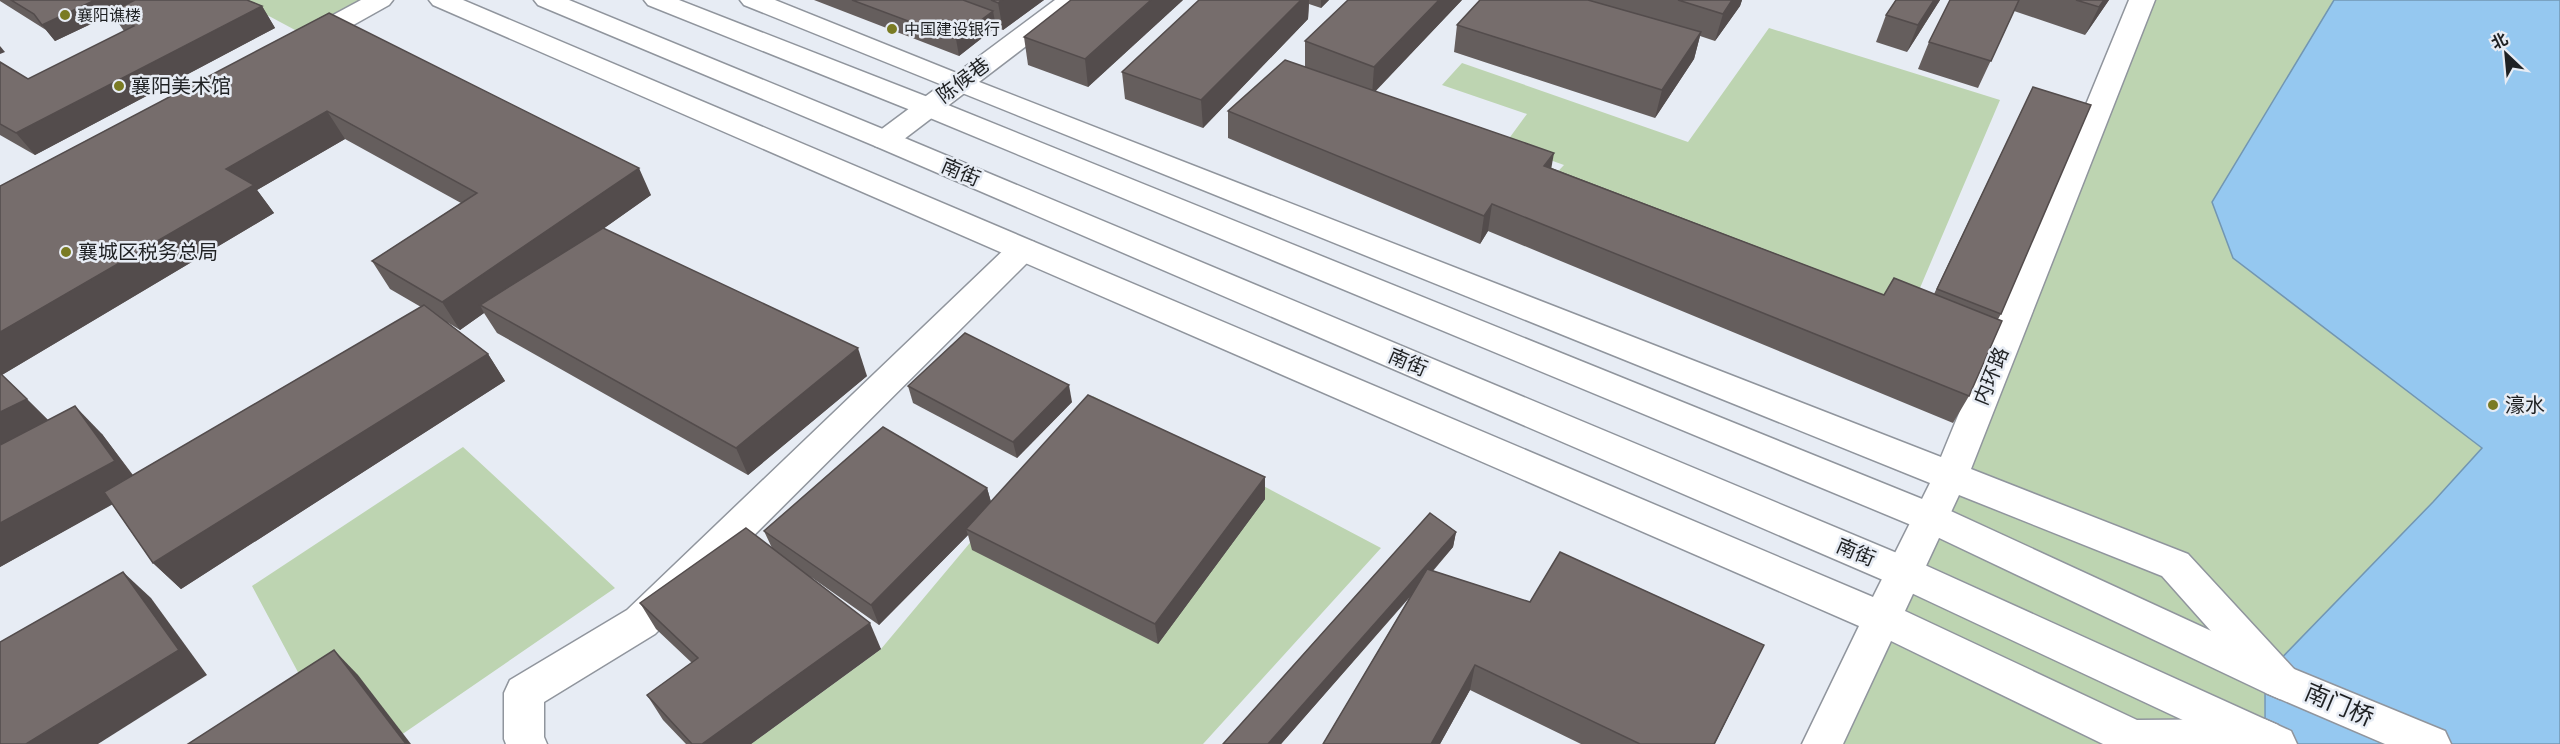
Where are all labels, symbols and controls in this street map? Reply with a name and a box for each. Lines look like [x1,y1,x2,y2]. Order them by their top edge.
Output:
place label: 襄阳谯楼 [77,6,141,25]
marker: 襄阳谯楼 [58,8,72,22]
place label: 中国建设银行 [904,20,1000,39]
marker: 中国建设银行 [885,22,899,36]
north arrow [2476,24,2536,84]
text: 北 [2488,29,2511,53]
street label: 陈候巷 [932,52,994,108]
place label: 襄阳美术馆 [131,74,231,98]
marker: 襄阳美术馆 [112,79,126,93]
street label: 南街 [938,153,984,191]
place label: 襄城区税务总局 [78,240,218,264]
marker: 襄城区税务总局 [59,245,73,259]
street label: 南街 [1385,343,1431,381]
street label: 内环路 [1969,344,2013,408]
place label: 濠水 [2505,393,2545,417]
marker: 濠水 [2486,398,2500,412]
street label: 南街 [1833,533,1879,571]
street label: 南门桥 [2300,678,2378,732]

